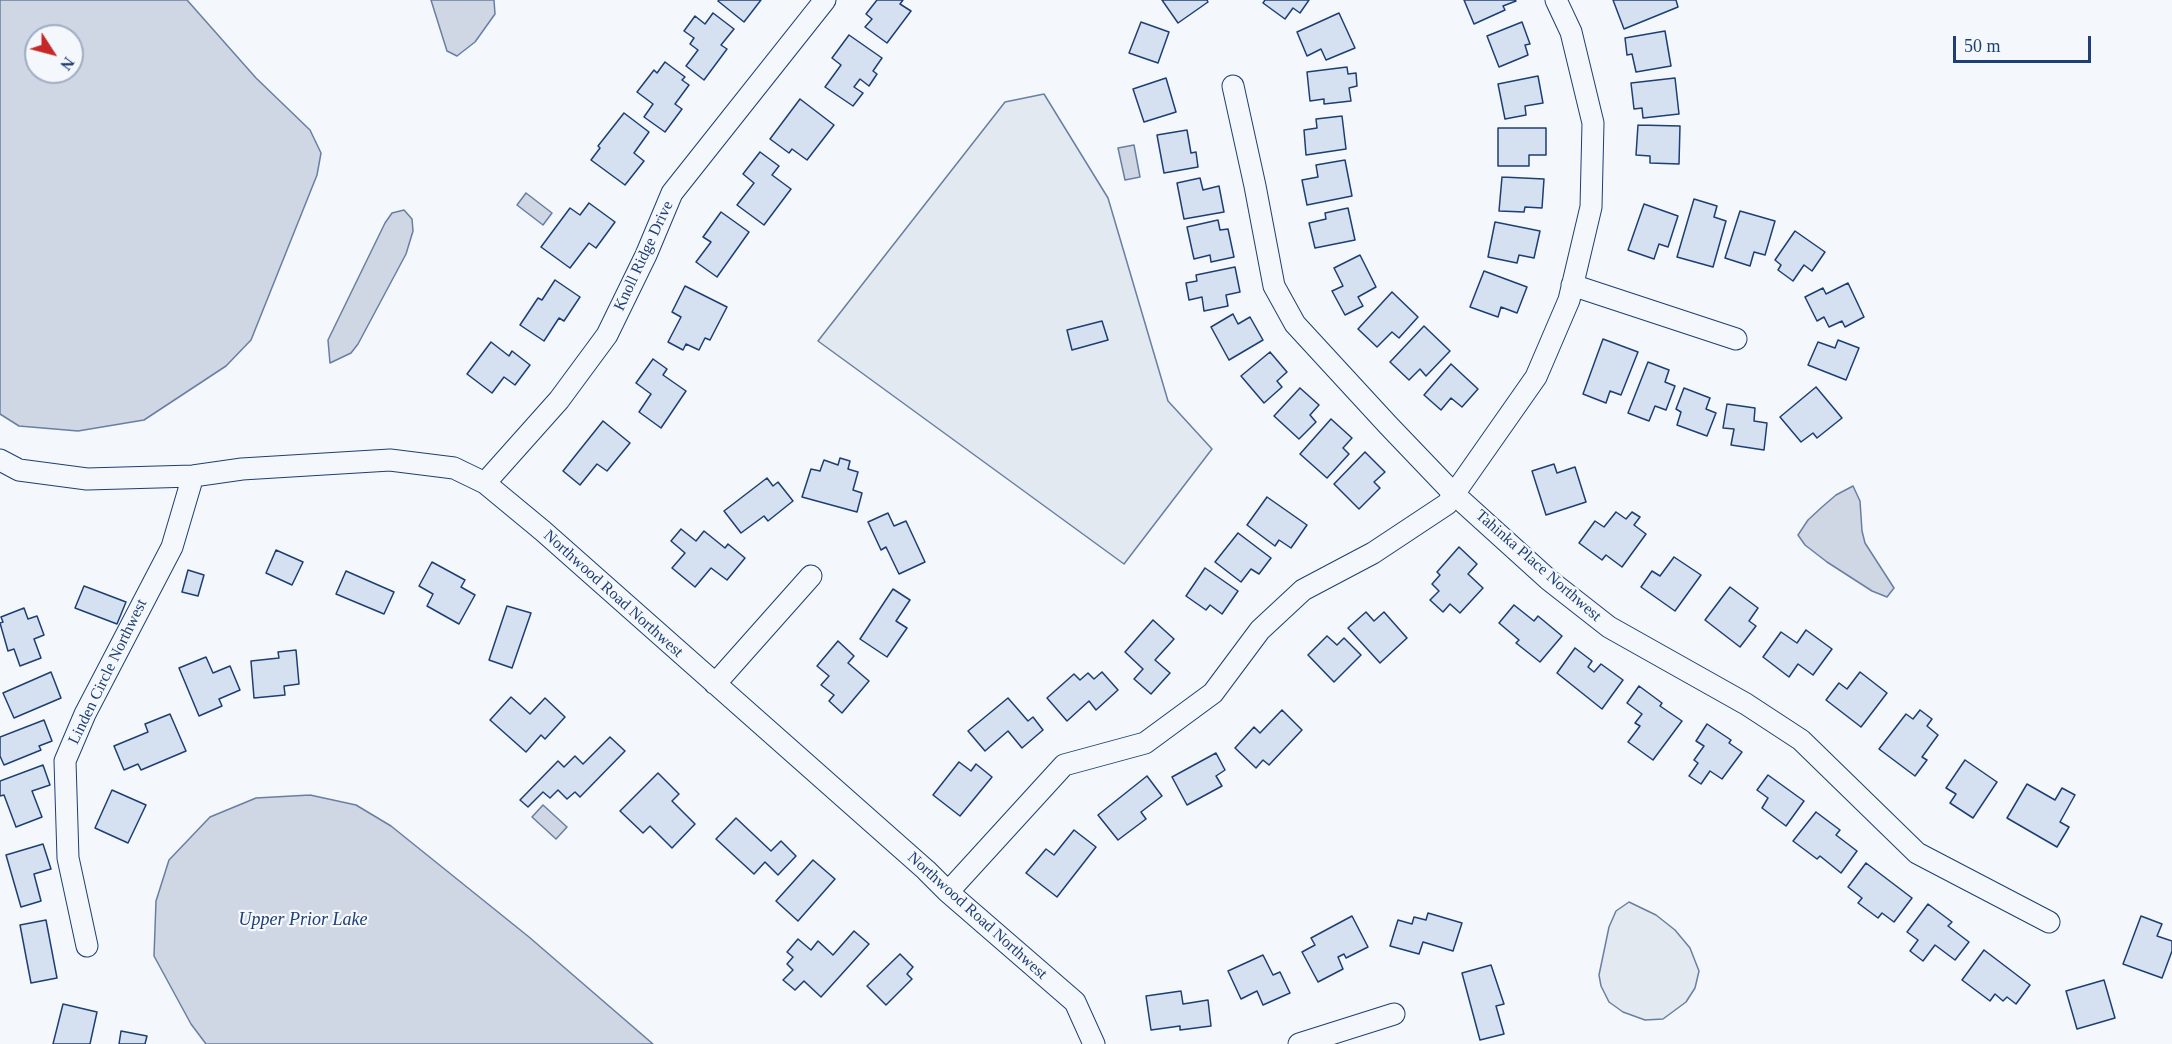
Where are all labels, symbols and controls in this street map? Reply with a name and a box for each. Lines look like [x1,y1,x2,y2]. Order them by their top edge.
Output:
north arrow [24,24,84,84]
scale bar [1956,24,2094,62]
text: 50 m [1964,36,2001,56]
text: N [57,54,78,73]
street label: Knoll Ridge Drive [610,198,678,314]
street label: Tahinka Place Northwest [1471,506,1605,626]
street label: Northwood Road Northwest [539,526,687,662]
street label: Linden Circle Northwest [65,596,151,748]
street label: Northwood Road Northwest [903,848,1051,984]
water label: Upper Prior Lake [239,909,367,931]

